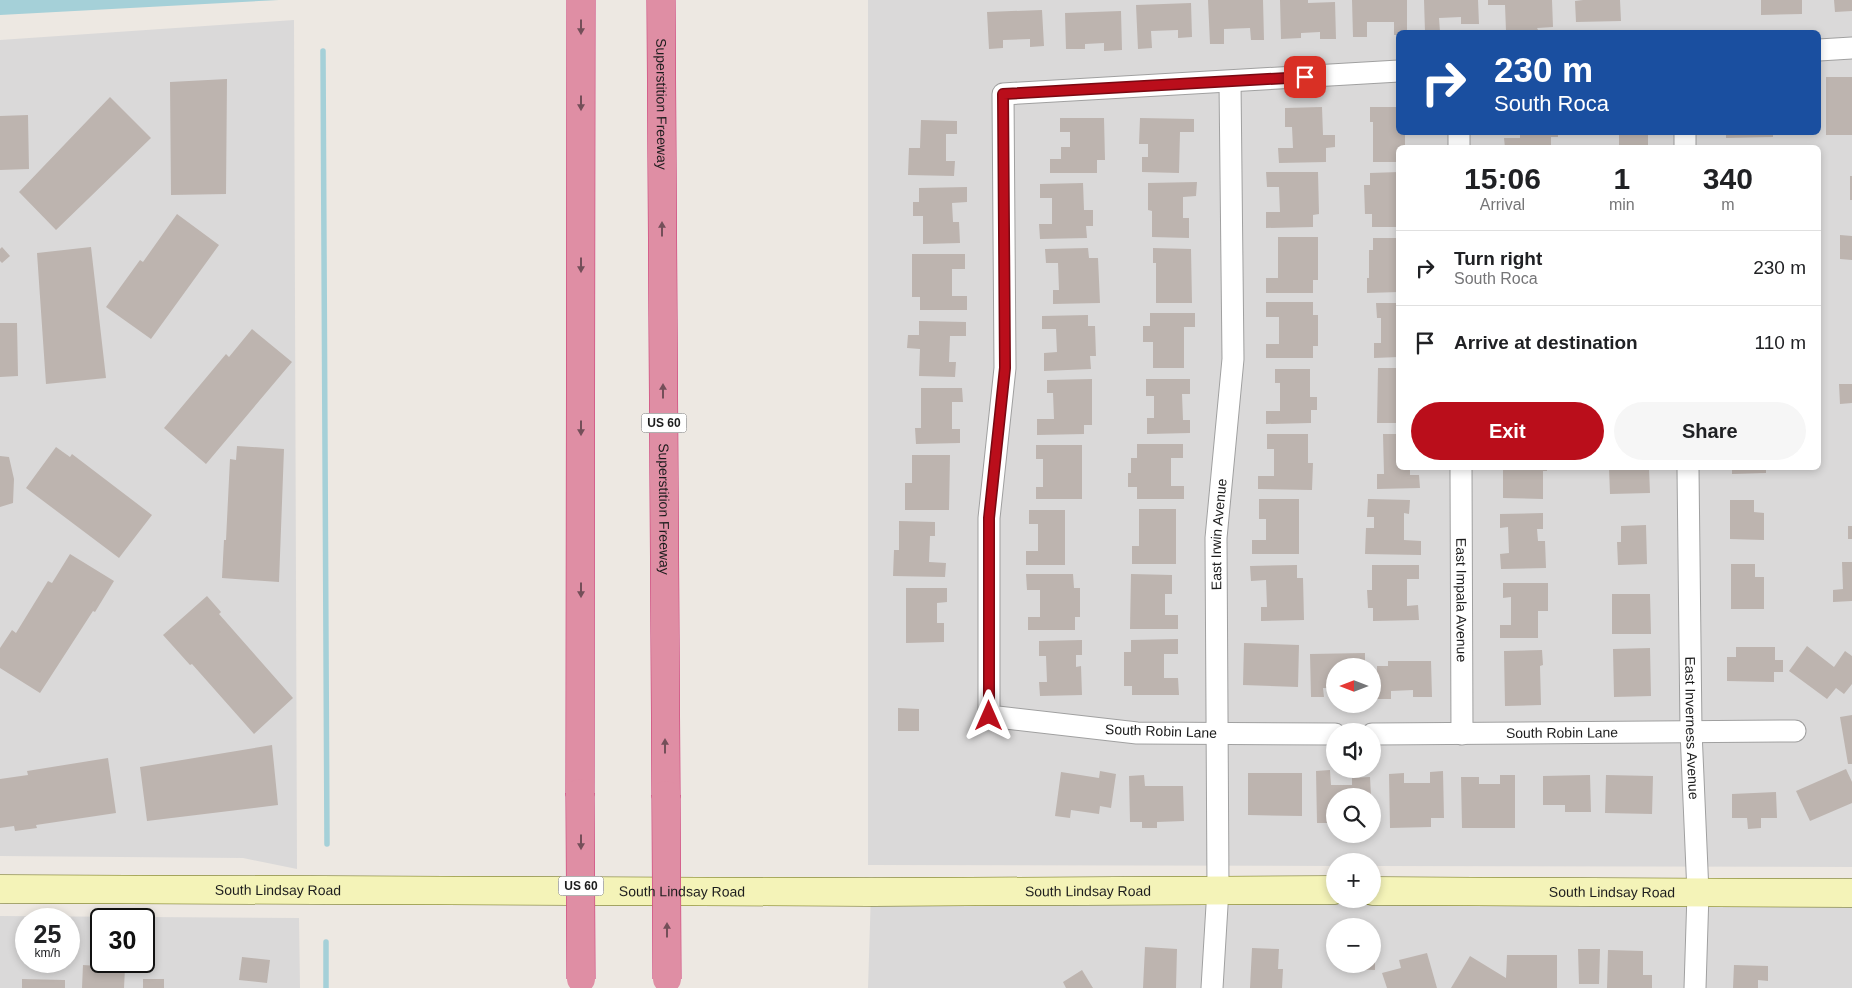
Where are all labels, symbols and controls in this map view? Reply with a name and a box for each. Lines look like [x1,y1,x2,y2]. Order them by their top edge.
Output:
one-way arrow [577,19,585,35]
street label: Superstition Freeway [653,38,670,170]
icon: right [1411,50,1476,115]
text: 230 m [1494,50,1593,89]
pin [1284,56,1326,98]
icon: arrive [1291,63,1319,91]
text: South Roca [1494,91,1609,116]
one-way arrow [577,95,585,111]
text: 15:06 [1464,162,1541,195]
text: 1 [1613,162,1630,195]
text: 340 [1703,162,1753,195]
text: Arrival [1480,196,1525,213]
text: min [1609,196,1635,213]
text: m [1721,196,1734,213]
one-way arrow [658,221,666,237]
text: Turn right [1454,248,1542,269]
icon: right [1411,254,1439,282]
text: 230 m [1753,257,1806,278]
one-way arrow [577,258,585,274]
text: South Roca [1454,270,1538,287]
icon: arrive [1411,329,1439,357]
text: Arrive at destination [1454,332,1638,353]
text: 110 m [1755,332,1806,353]
one-way arrow [659,383,667,399]
button: Exit [1411,402,1604,460]
button: Share [1614,402,1806,460]
road number: US 60 [642,413,686,432]
one-way arrow [577,420,585,436]
street label: Superstition Freeway [656,443,673,575]
street label: East Irwin Avenue [1208,478,1230,590]
street label: East Impala Avenue [1453,538,1470,662]
one-way arrow [577,583,585,599]
street label: East Inverness Avenue [1682,656,1702,800]
north arrow [1326,658,1381,712]
map controls [1326,658,1381,973]
position arrow [962,689,1014,741]
street label: South Robin Lane [1105,721,1218,741]
button: sound [1326,723,1381,778]
street label: South Robin Lane [1506,724,1618,741]
one-way arrow [661,738,669,754]
button: search [1326,788,1381,843]
one-way arrow [577,834,585,850]
button: + [1326,853,1381,908]
road number: US 60 [558,876,604,896]
street label: South Lindsay Road [215,882,341,898]
street label: South Lindsay Road [619,883,745,900]
street label: South Lindsay Road [1025,883,1151,899]
street label: South Lindsay Road [1549,884,1675,900]
speed limit sign: 30 [90,908,155,973]
button: − [1326,918,1381,973]
text: 25 [34,920,61,948]
one-way arrow [662,922,670,938]
text: km/h [34,946,61,960]

